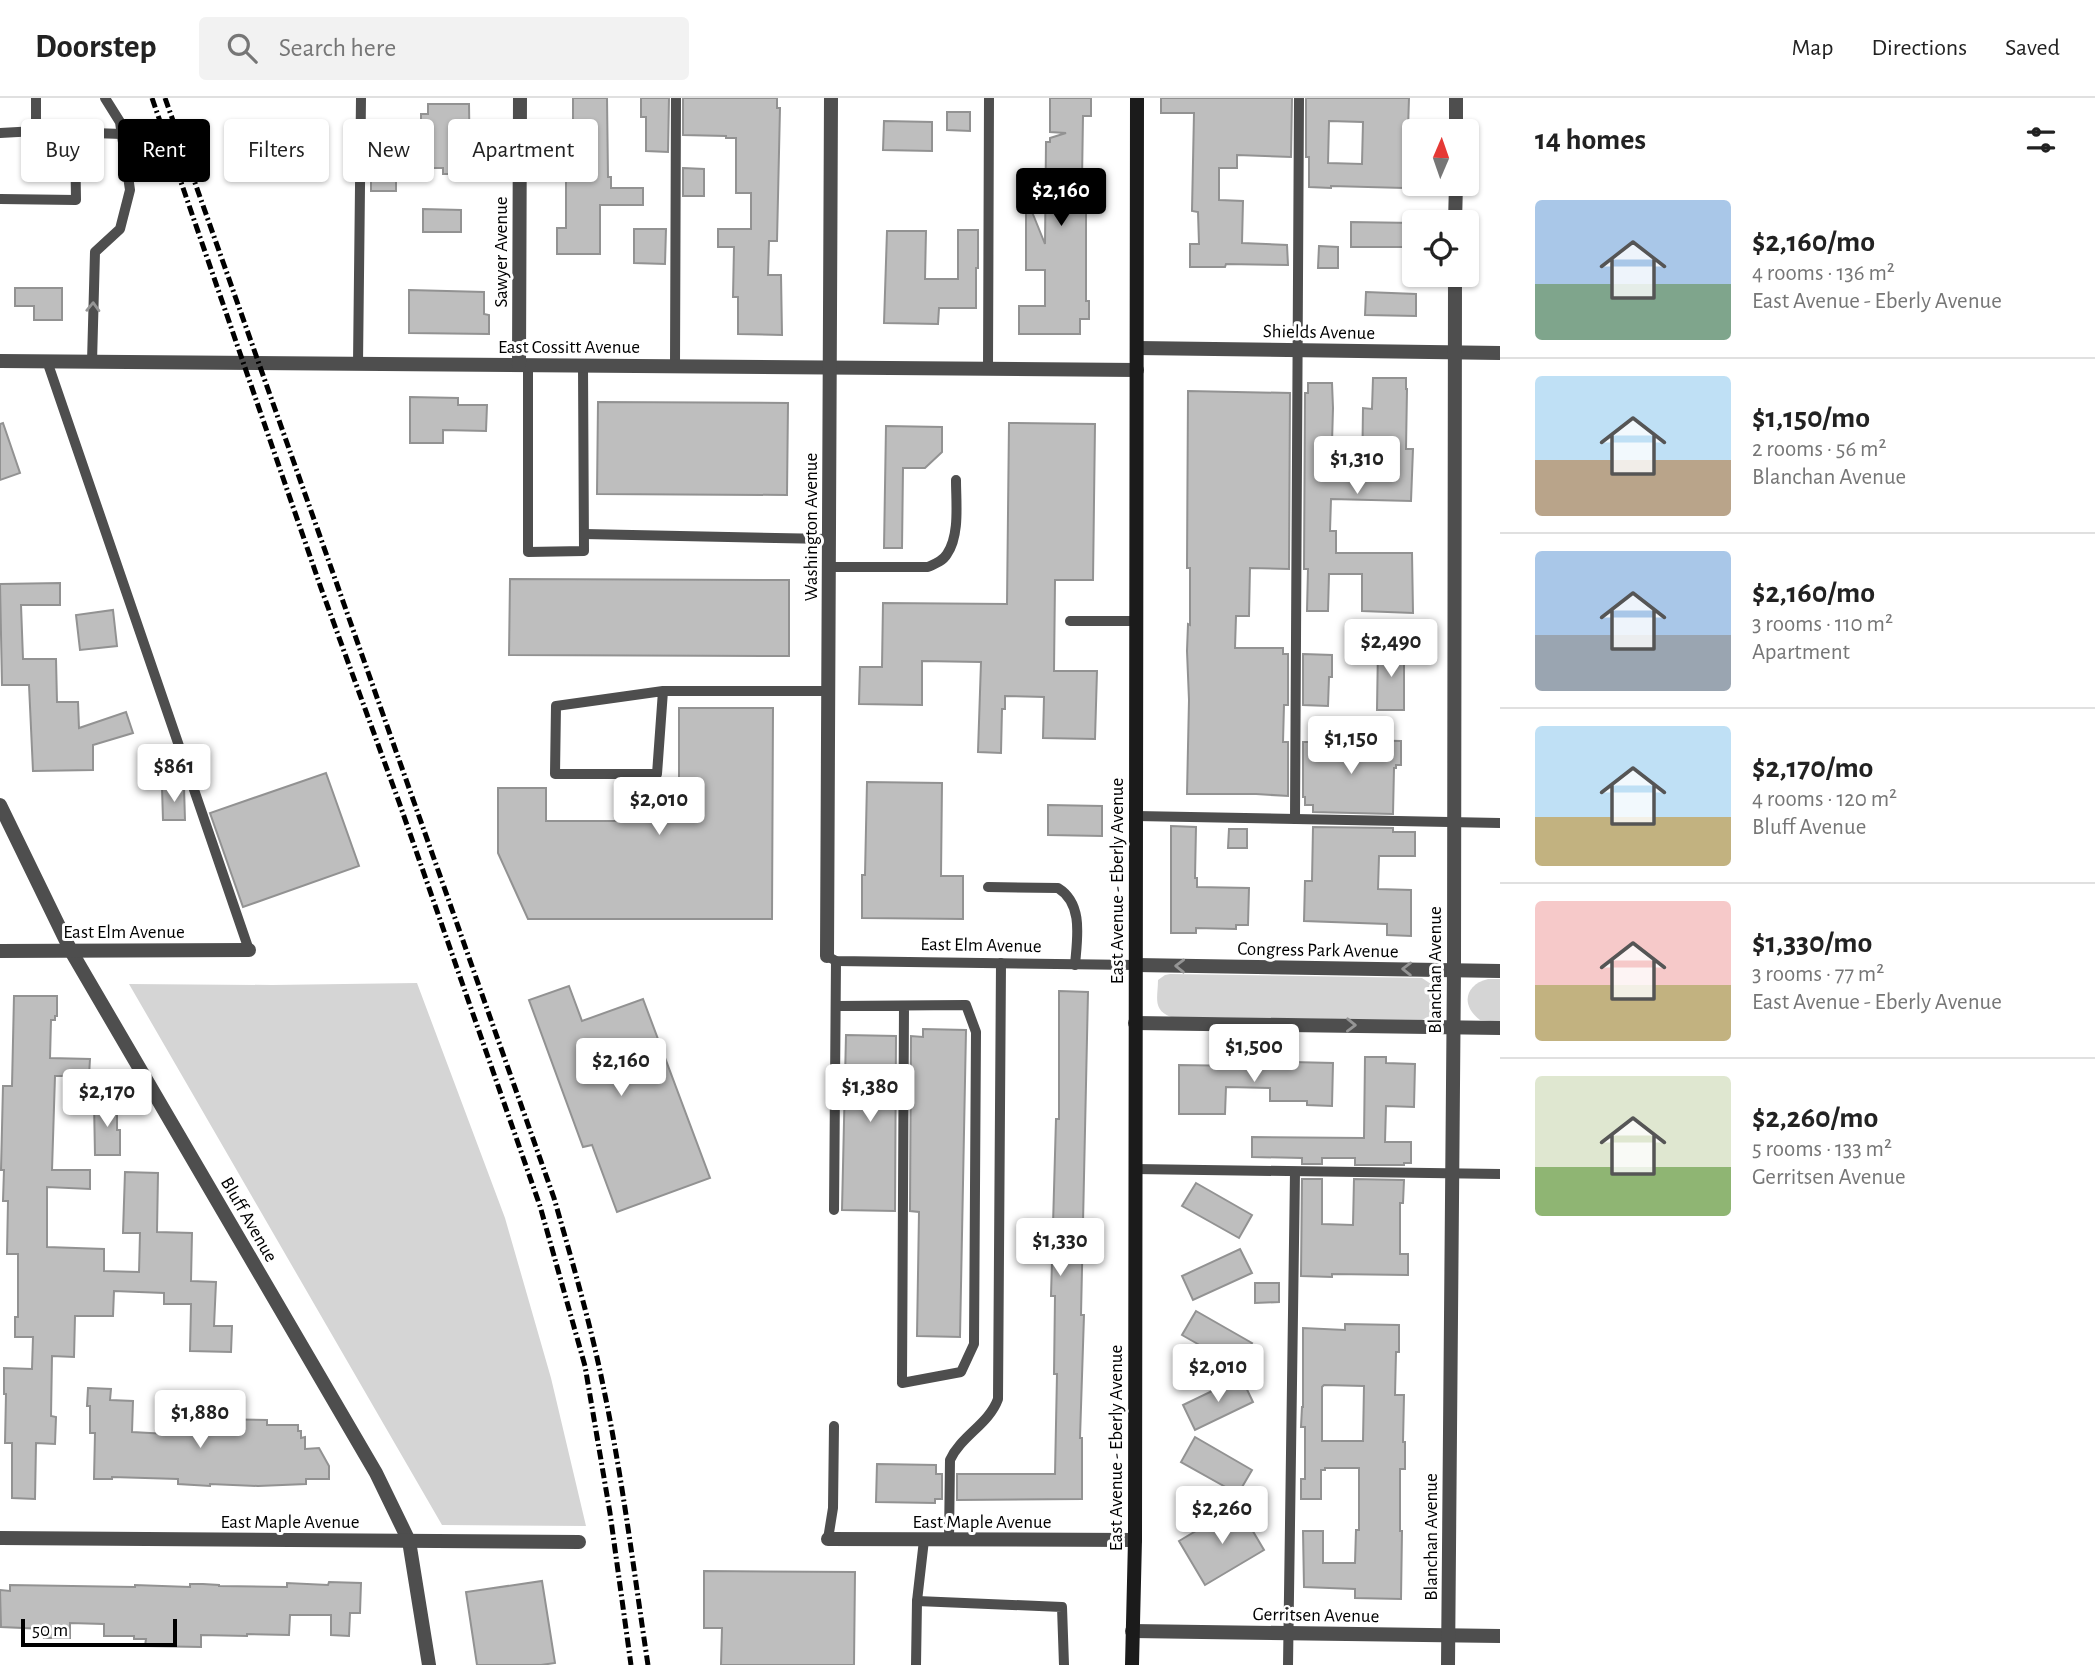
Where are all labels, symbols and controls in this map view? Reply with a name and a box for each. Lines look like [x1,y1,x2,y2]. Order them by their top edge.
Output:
search box [199,17,689,80]
icon: search [223,29,261,67]
text: Doorstep [35,31,157,64]
text: Search here [279,35,396,61]
text: Map [1791,36,1833,60]
text: Directions [1871,36,1967,60]
text: Saved [2005,36,2060,60]
chip: Buy [21,119,104,182]
chip: Rent [118,119,210,182]
chip: Filters [224,119,329,182]
chip: New [343,119,434,182]
chip: Apartment [448,119,598,182]
north arrow [1402,119,1479,196]
map controls [1402,119,1479,287]
icon: filters [2022,121,2060,159]
text: 14 homes [1535,125,1646,155]
pin: $2,160 [1004,169,1118,228]
text: $2,160 [1032,179,1090,202]
street label: Sawyer Avenue [492,196,511,308]
button: locate [1402,210,1479,287]
text: $2,160/mo [1752,227,1875,257]
icon: home [1591,228,1675,312]
text: 4 rooms · 136 m² [1752,262,1895,285]
text: East Avenue - Eberly Avenue [1752,290,2002,313]
one-way arrow [86,301,101,312]
street label: Shields Avenue [1263,322,1375,343]
street label: East Cossitt Avenue [498,338,640,357]
text: $1,150/mo [1752,403,1870,433]
icon: home [1591,404,1675,488]
pin: $1,310 [1300,436,1414,496]
text: 2 rooms · 56 m² [1752,438,1886,461]
text: $1,310 [1330,447,1384,470]
street label: Washington Avenue [802,453,821,601]
text: Blanchan Avenue [1752,466,1906,489]
text: $2,160/mo [1752,578,1875,608]
icon: home [1591,579,1675,663]
text: 3 rooms · 110 m² [1752,613,1893,636]
pin: $2,490 [1334,620,1448,679]
text: $2,490 [1360,630,1422,653]
text: Apartment [1752,641,1850,664]
pin: $1,150 [1294,716,1408,776]
text: $1,150 [1324,727,1378,750]
pin: $861 [133,744,215,804]
text: $2,170/mo [1752,753,1873,783]
icon: home [1591,754,1675,838]
text: $861 [153,755,195,778]
pin: $2,010 [602,778,716,837]
street label: East Avenue - Eberly Avenue [1108,778,1127,984]
text: $2,010 [630,788,688,811]
text: 4 rooms · 120 m² [1752,788,1897,811]
text: Bluff Avenue [1752,816,1866,839]
street label: Blanchan Avenue [1426,906,1445,1034]
street label: East Elm Avenue [63,923,185,942]
text: $1,330/mo [1752,928,1872,958]
icon: home [1591,929,1675,1013]
street label: East Elm Avenue [920,935,1042,956]
street label: Congress Park Avenue [1237,940,1399,961]
one-way arrow [1174,958,1185,974]
one-way arrow [1402,961,1412,977]
text: 3 rooms · 77 m² [1752,963,1884,986]
text: East Avenue - Eberly Avenue [1752,991,2002,1014]
one-way arrow [1346,1017,1356,1033]
pin: $1,500 [1197,1024,1311,1084]
text: $1,500 [1225,1035,1283,1058]
pin: $2,160 [564,1038,678,1098]
text: $2,160 [592,1049,650,1072]
pin: $1,380 [813,1065,927,1124]
pin: $2,170 [50,1070,164,1129]
text: $1,380 [841,1075,899,1098]
text: $2,170 [79,1080,135,1103]
text: $2,260/mo [1752,1103,1878,1133]
icon: home [1591,1104,1675,1188]
text: 5 rooms · 133 m² [1752,1138,1892,1161]
text: Gerritsen Avenue [1752,1166,1906,1189]
street label: Bluff Avenue [217,1174,281,1265]
pin: $1,330 [1003,1218,1117,1278]
text: $1,330 [1032,1229,1088,1252]
pin: $2,010 [1161,1344,1275,1404]
street label: East Avenue - Eberly Avenue [1107,1345,1126,1551]
text: $2,010 [1189,1355,1247,1378]
pin: $1,880 [143,1390,257,1450]
text: $1,880 [171,1401,229,1424]
street label: Blanchan Avenue [1422,1473,1441,1601]
pin: $2,260 [1165,1486,1279,1546]
text: $2,260 [1192,1497,1252,1520]
street label: East Maple Avenue [220,1513,360,1532]
street label: East Maple Avenue [912,1513,1052,1532]
street label: Gerritsen Avenue [1252,1605,1380,1626]
scale bar [21,1616,177,1648]
text: 50 m [32,1621,68,1640]

